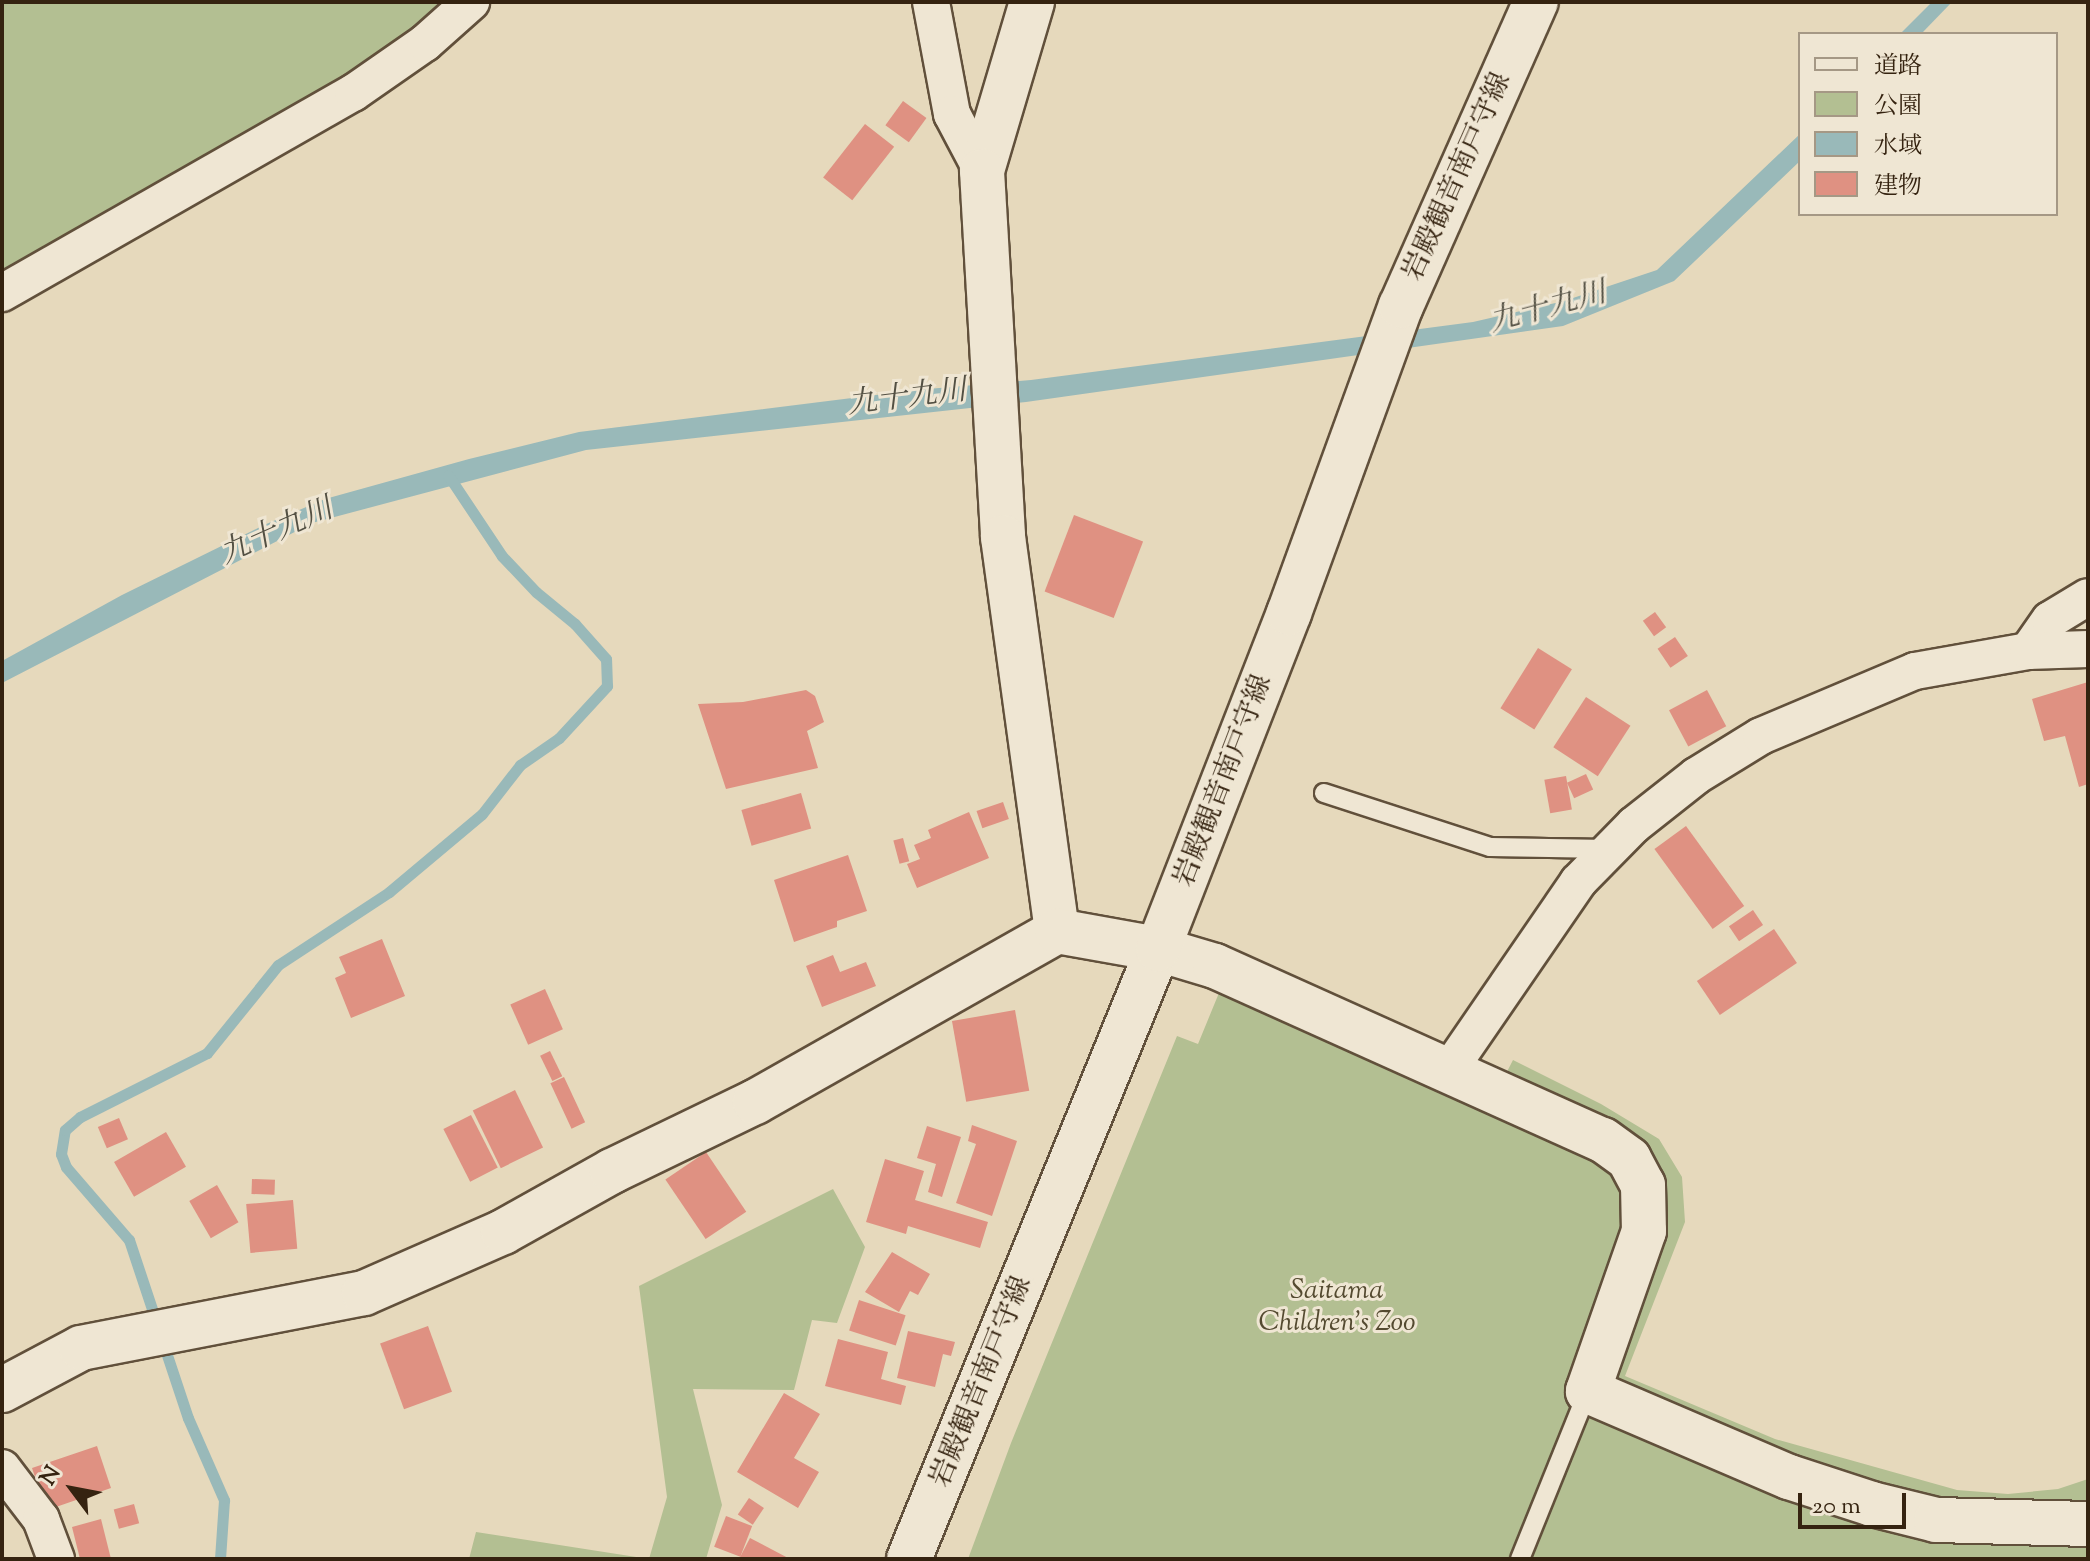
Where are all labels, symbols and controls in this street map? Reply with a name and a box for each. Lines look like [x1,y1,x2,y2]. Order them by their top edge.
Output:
legend [1798,32,2058,216]
text: 道路 [1874,50,1922,84]
street label: 岩殿観音南戸守線 [1397,68,1519,286]
text: 公園 [1874,90,1922,124]
text: 水域 [1874,130,1922,164]
text: 建物 [1874,170,1922,204]
water label: 九十九川 [1485,276,1611,342]
water label: 九十九川 [845,374,969,424]
water label: 九十九川 [215,492,339,574]
street label: 岩殿観音南戸守線 [1168,670,1280,892]
street label: 岩殿観音南戸守線 [924,1272,1040,1492]
park label: Saitama Children's Zoo [1259,1274,1415,1340]
north arrow [32,1449,112,1529]
text: N [33,1460,70,1492]
scale bar [1802,1477,1910,1527]
text: 20 m [1812,1490,1861,1524]

